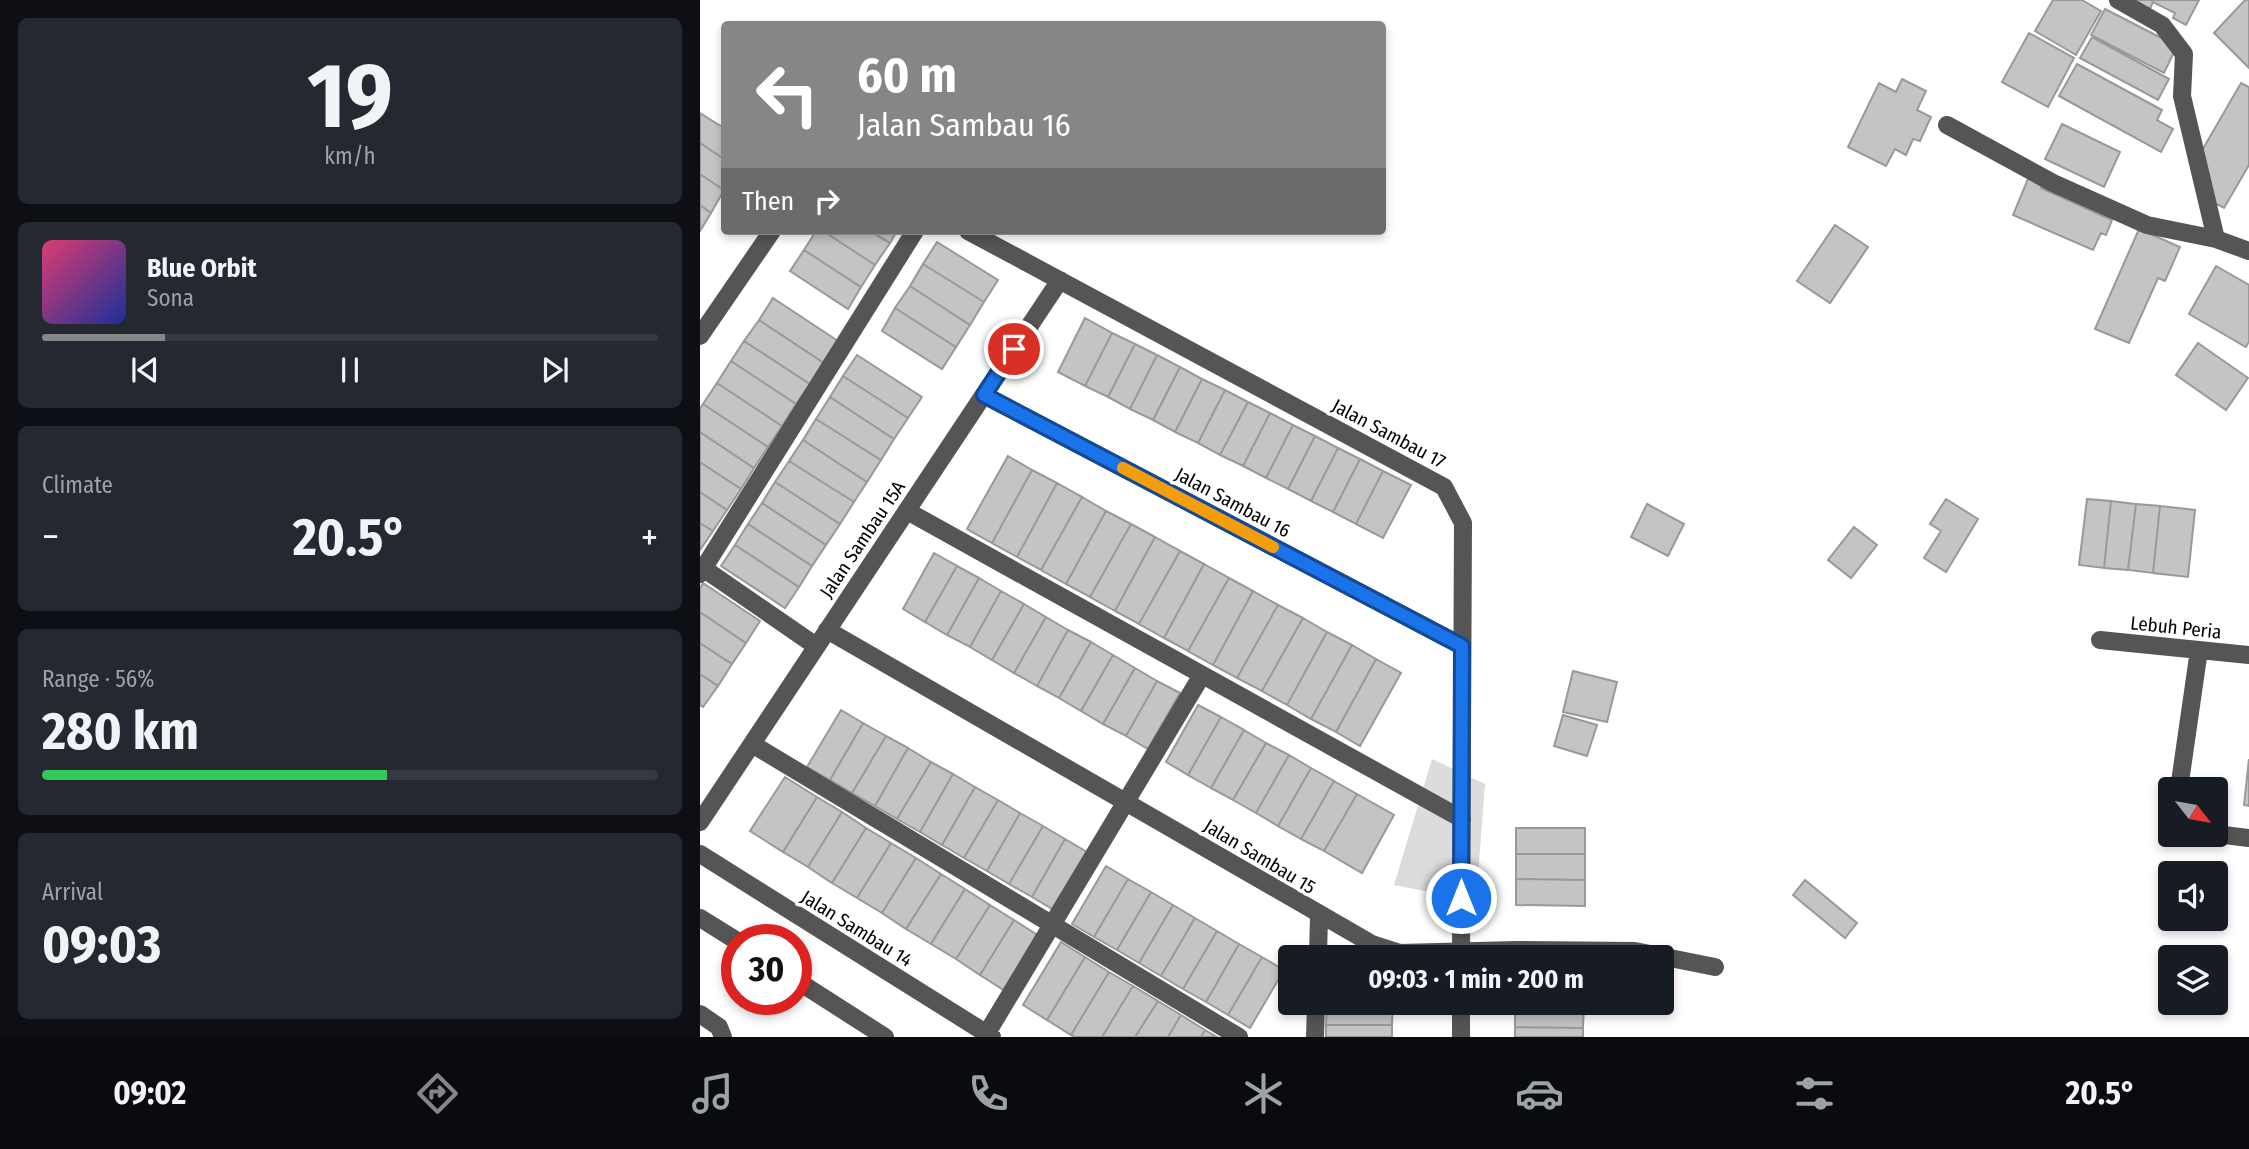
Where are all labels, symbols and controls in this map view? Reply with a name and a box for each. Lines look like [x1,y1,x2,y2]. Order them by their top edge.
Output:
text: 19 [307,42,393,151]
text: 60 m [857,46,957,105]
icon: left [742,49,833,140]
text: Jalan Sambau 16 [857,106,1071,144]
text: km/h [324,142,376,170]
icon: right [808,182,846,220]
text: Then [742,186,794,217]
text: Blue Orbit [147,253,257,284]
text: Sona [147,284,194,312]
pin [984,319,1044,379]
icon: arrive [995,330,1033,368]
icon: previous [126,351,164,389]
icon: pause [331,351,369,389]
icon: next [536,351,574,389]
street label: Jalan Sambau 17 [1328,394,1450,473]
street label: Jalan Sambau 16 [1171,463,1294,542]
text: Climate [42,471,113,499]
street label: Jalan Sambau 15A [815,476,910,602]
text: 20.5° [293,506,407,569]
text: − [42,514,59,560]
text: + [641,514,658,560]
street label: Lebuh Peria [2129,611,2223,644]
text: Range · 56% [42,665,154,693]
text: 280 km [42,700,199,763]
north arrow [2158,777,2228,847]
map controls [2158,777,2228,1015]
street label: Jalan Sambau 15 [1200,814,1320,899]
position arrow [1424,861,1498,935]
button: sound [2158,861,2228,931]
text: Arrival [42,878,103,906]
street label: Jalan Sambau 14 [797,885,917,972]
text: 09:03 [42,913,161,976]
speed limit sign: 30 [721,924,812,1015]
button: layers [2158,945,2228,1015]
text: 09:03 · 1 min · 200 m [1368,964,1584,995]
icon: directions [413,1069,462,1118]
icon: music [688,1069,737,1118]
icon: phone [964,1069,1013,1118]
icon: climate [1239,1069,1288,1118]
icon: car [1515,1069,1564,1118]
icon: filters [1790,1069,1839,1118]
text: 09:02 [113,1074,186,1112]
text: 20.5° [2065,1074,2136,1112]

